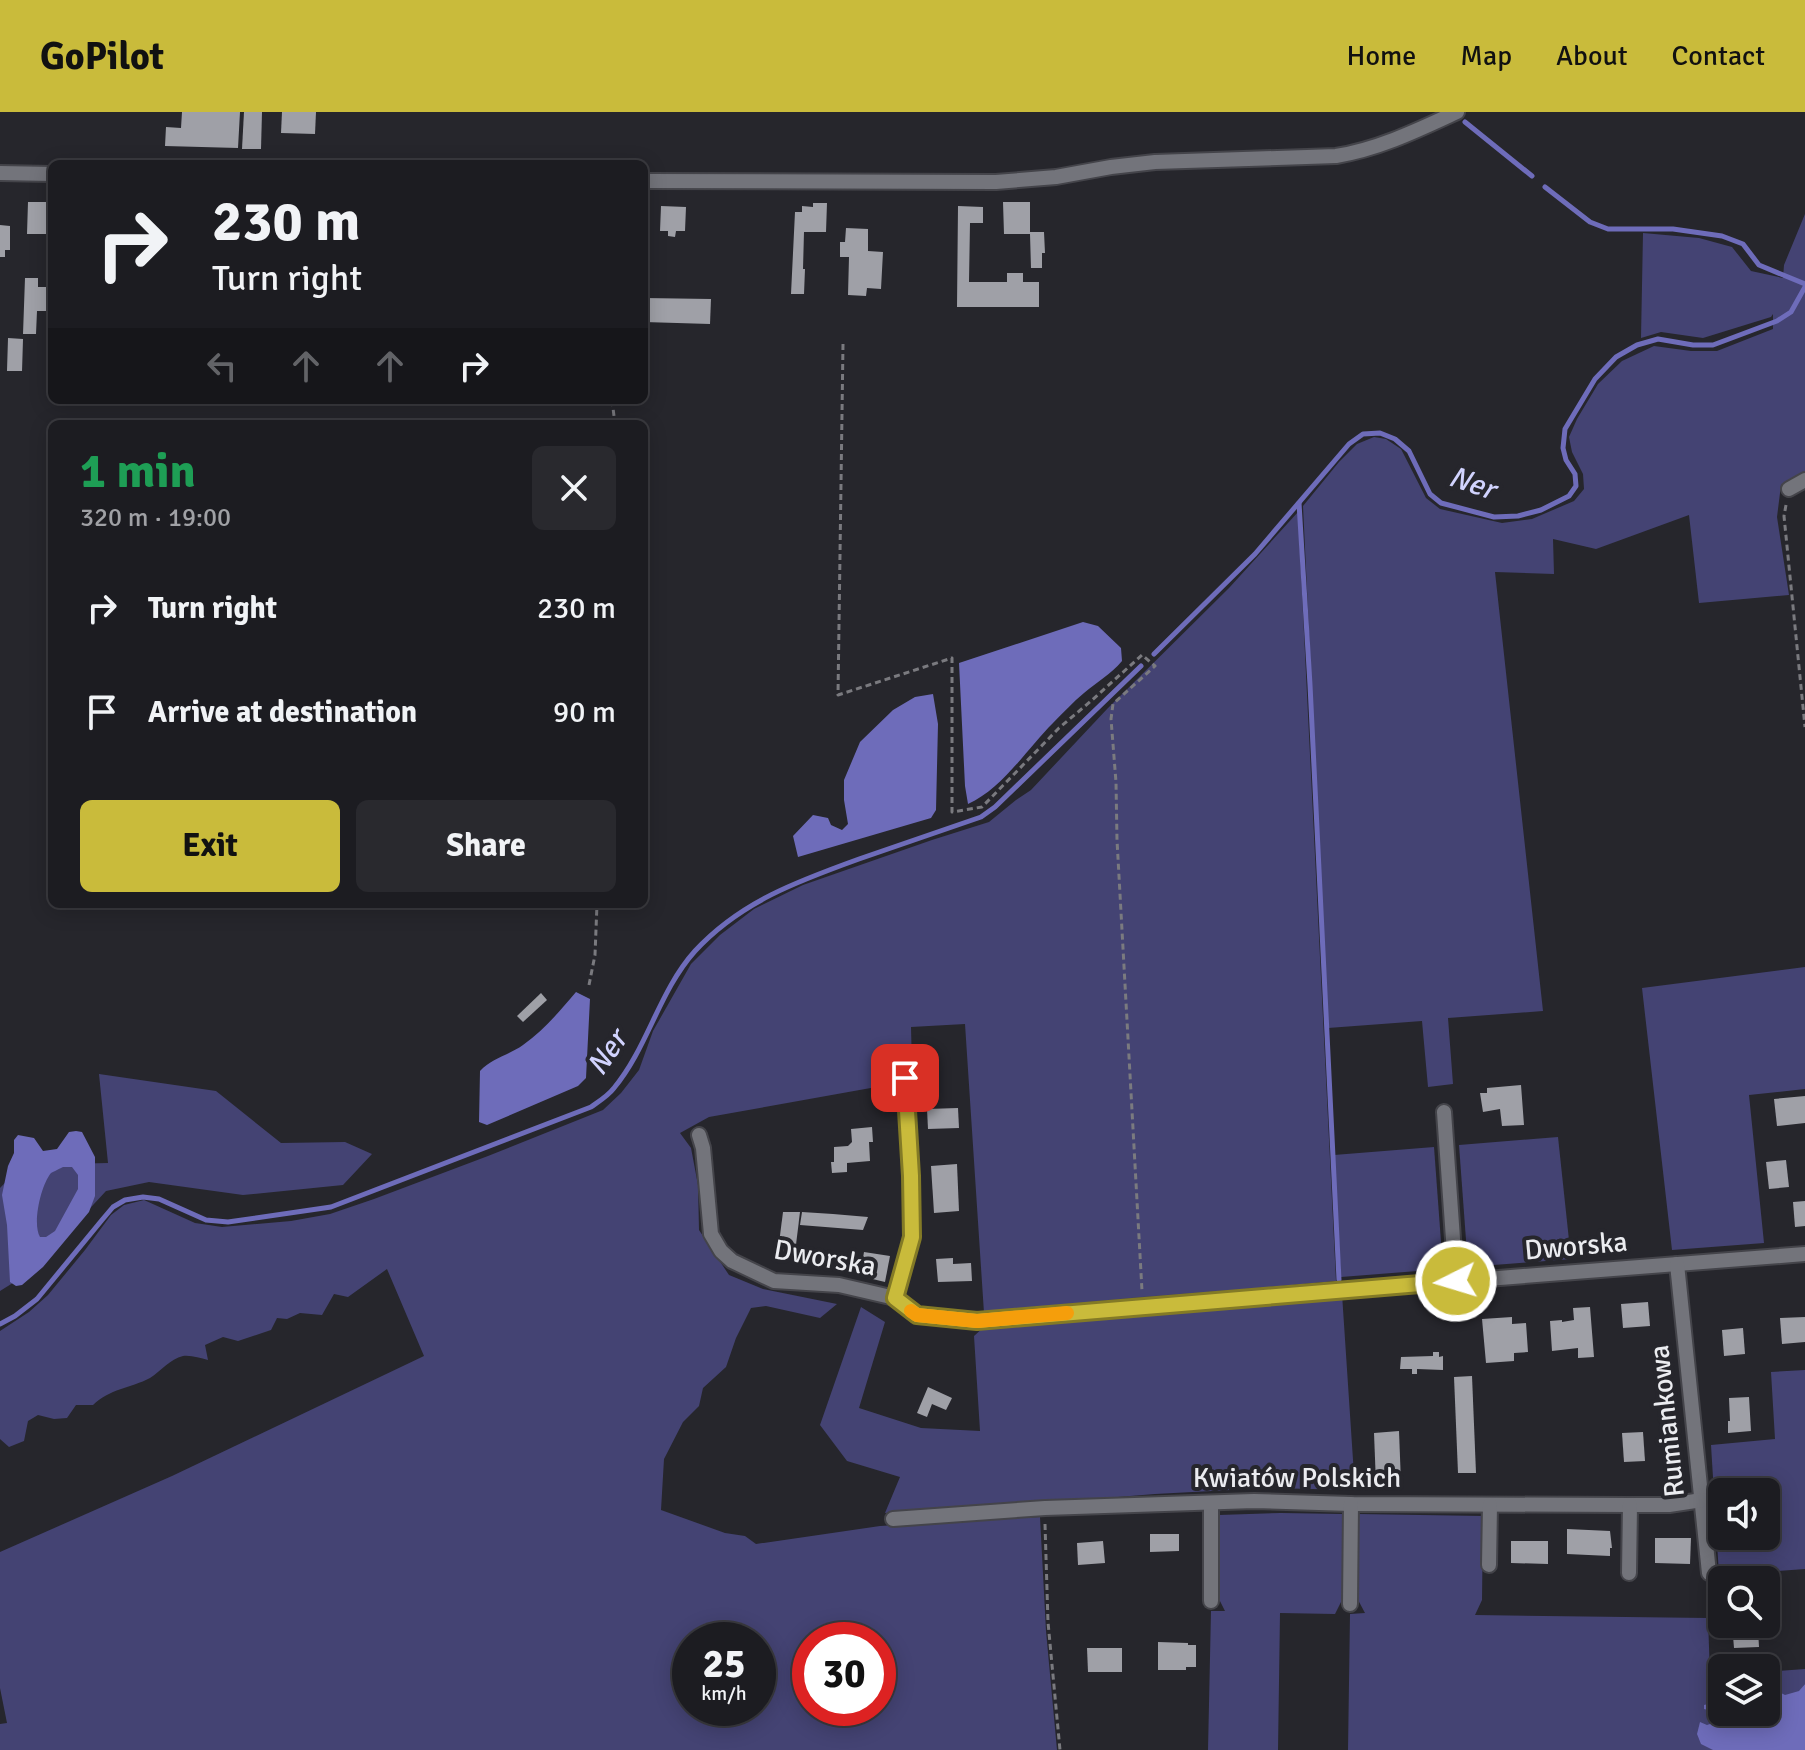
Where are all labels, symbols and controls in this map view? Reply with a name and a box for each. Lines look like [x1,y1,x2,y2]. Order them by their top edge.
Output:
text: GoPilot [40,33,164,80]
text: Home [1347,39,1416,73]
text: Map [1460,39,1512,73]
text: About [1556,39,1628,73]
text: Contact [1672,39,1765,73]
text: 230 m [212,187,360,256]
icon: right [80,192,184,296]
text: Turn right [212,256,362,301]
icon: left [200,344,244,388]
icon: ahead [284,344,328,388]
icon: ahead [368,344,412,388]
icon: right [452,344,496,388]
text: 1 min [80,442,196,501]
button: close [532,446,616,530]
water label: Ner [1444,458,1504,509]
text: 320 m · 19:00 [80,502,231,534]
icon: right [80,586,124,630]
text: Turn right [148,590,277,627]
text: 230 m [537,590,616,627]
icon: arrive [80,690,124,734]
text: Arrive at destination [148,694,417,731]
text: 90 m [553,694,616,731]
button: Exit [80,800,340,892]
button: Share [356,800,616,892]
water label: Ner [579,1020,638,1083]
pin [871,1044,939,1112]
icon: arrive [883,1056,927,1100]
street label: Dworska [1523,1225,1629,1267]
street label: Dworska [771,1232,879,1284]
position arrow [1414,1239,1498,1323]
street label: Rumiankowa [1642,1343,1692,1499]
street label: Kwiatów Polskich [1193,1461,1401,1495]
map controls [1708,1478,1780,1726]
button: sound [1708,1478,1780,1550]
button: search [1708,1566,1780,1638]
speed limit sign: 30 [792,1622,896,1726]
text: 25 [702,1639,746,1689]
button: layers [1708,1654,1780,1726]
text: km/h [701,1681,747,1706]

